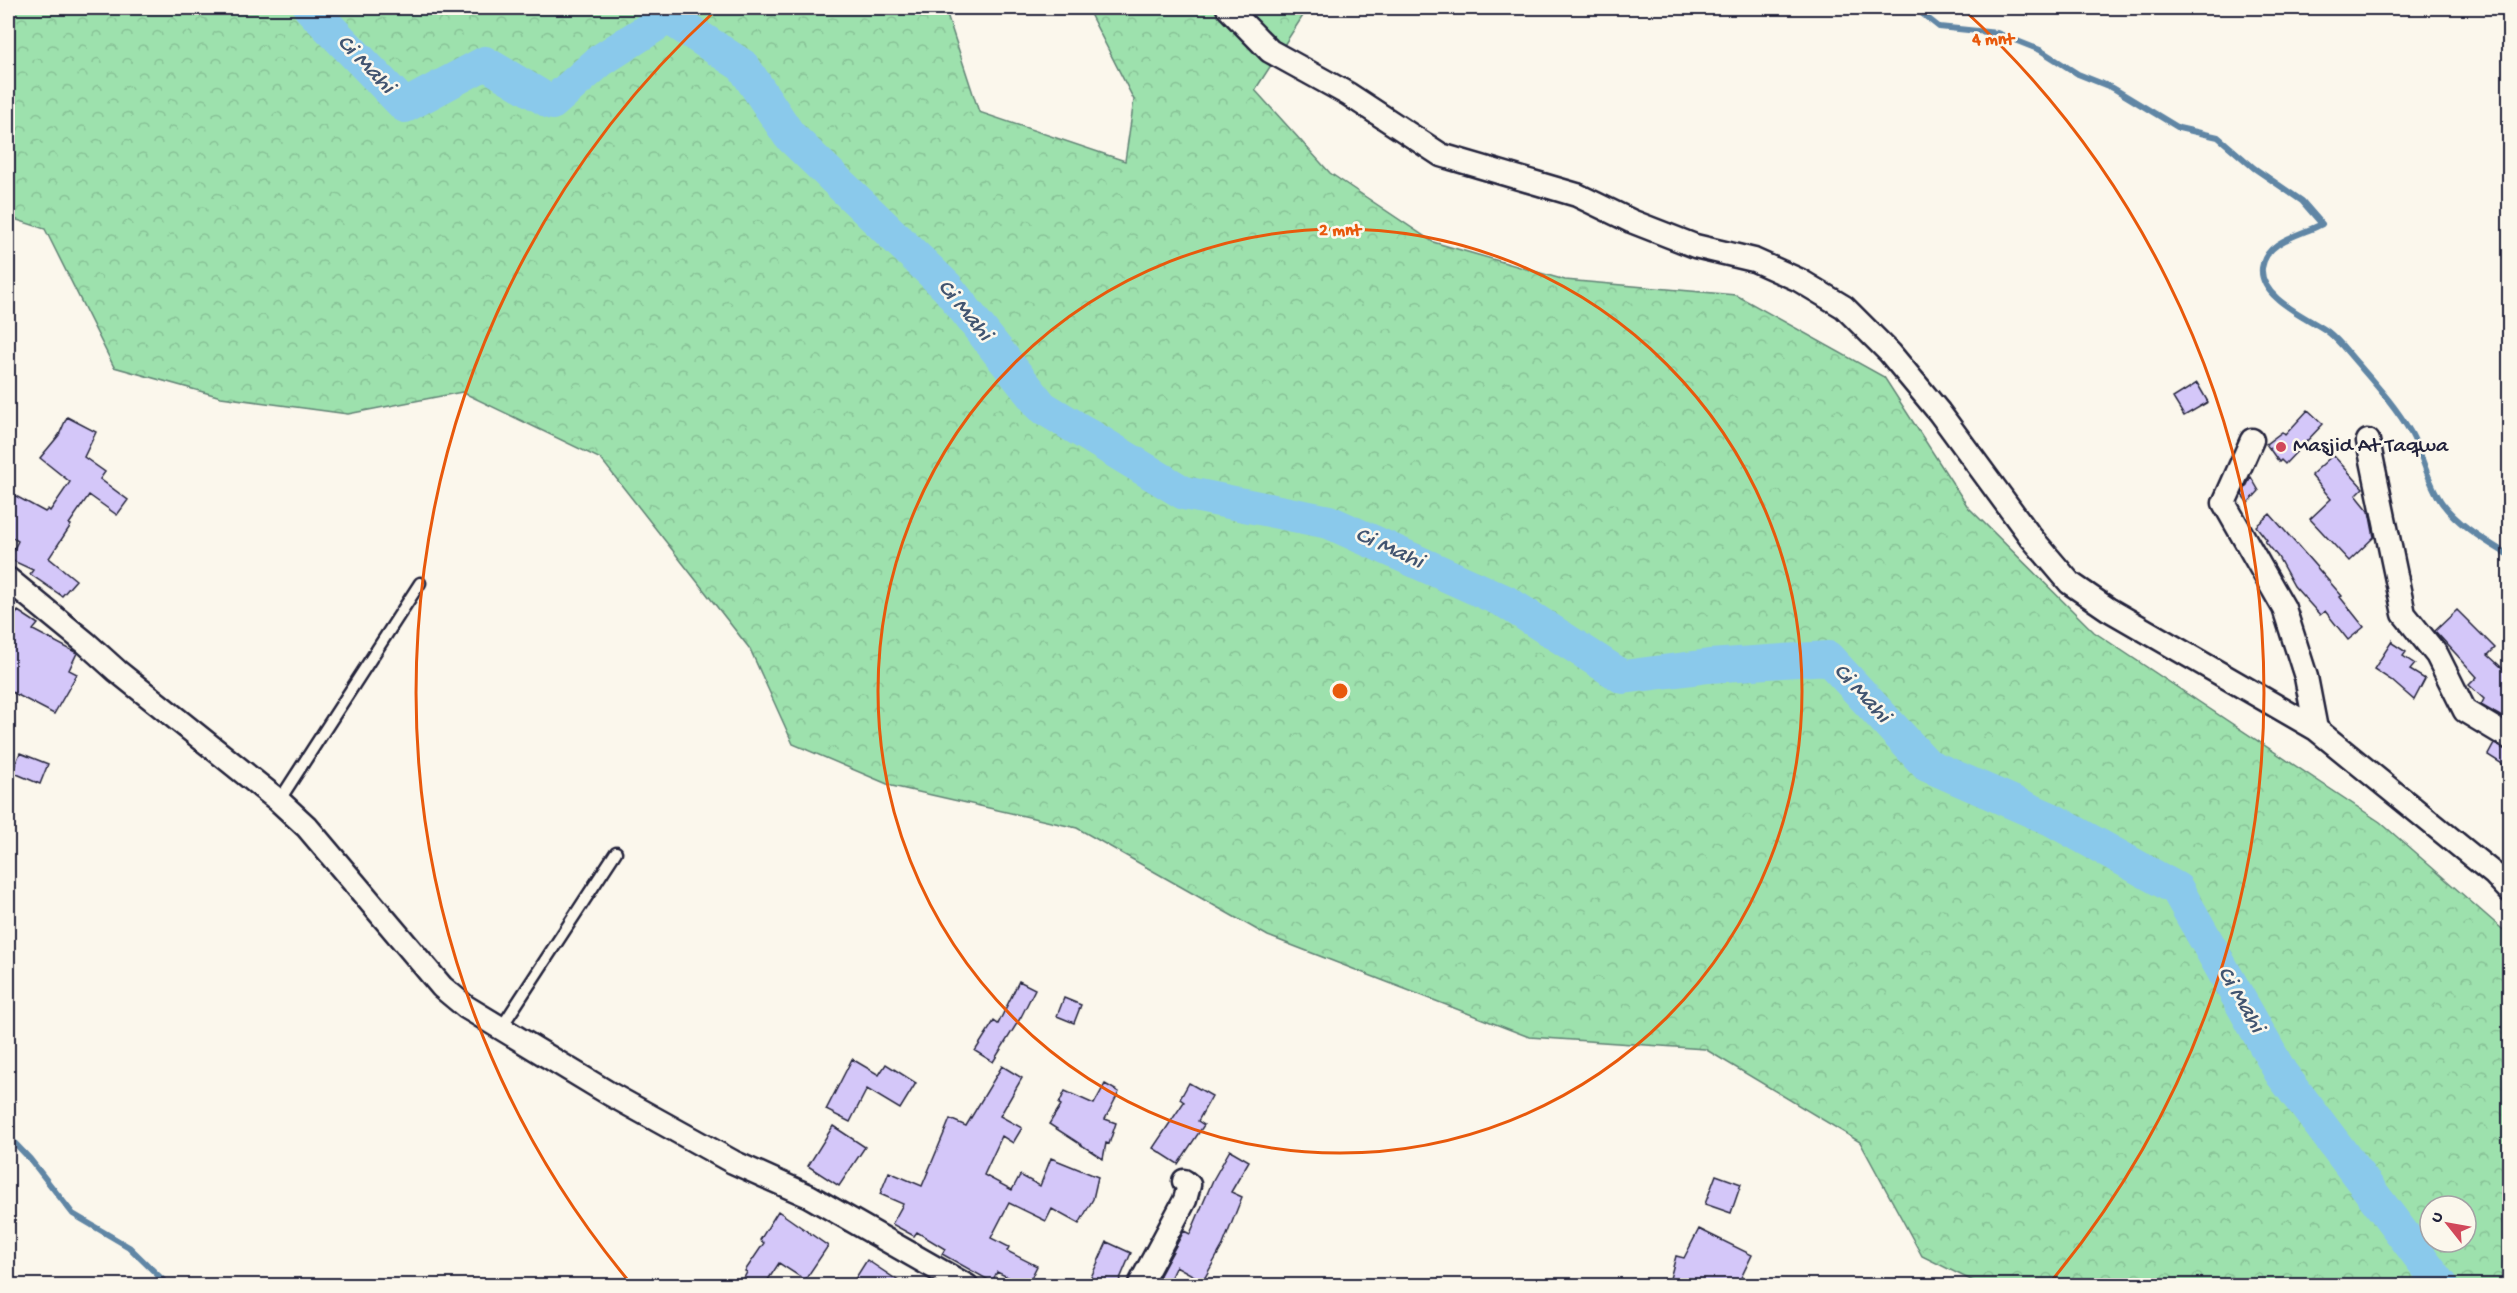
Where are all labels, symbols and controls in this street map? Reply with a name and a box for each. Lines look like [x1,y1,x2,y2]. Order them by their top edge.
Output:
water label: Ci Mahi [330,29,402,103]
text: 4 mnt [1971,30,2015,51]
text: 2 mnt [1319,221,1363,242]
water label: Ci Mahi [930,274,1000,350]
place label: Masjid At Taqwa [2293,434,2449,460]
marker: Masjid At Taqwa [2274,440,2288,454]
water label: Ci Mahi [1350,521,1430,578]
water label: Ci Mahi [1826,658,1898,732]
centre of rings [1330,681,1350,701]
water label: Ci Mahi [2209,962,2272,1041]
north arrow [2418,1194,2478,1254]
text: U [2428,1209,2449,1227]

